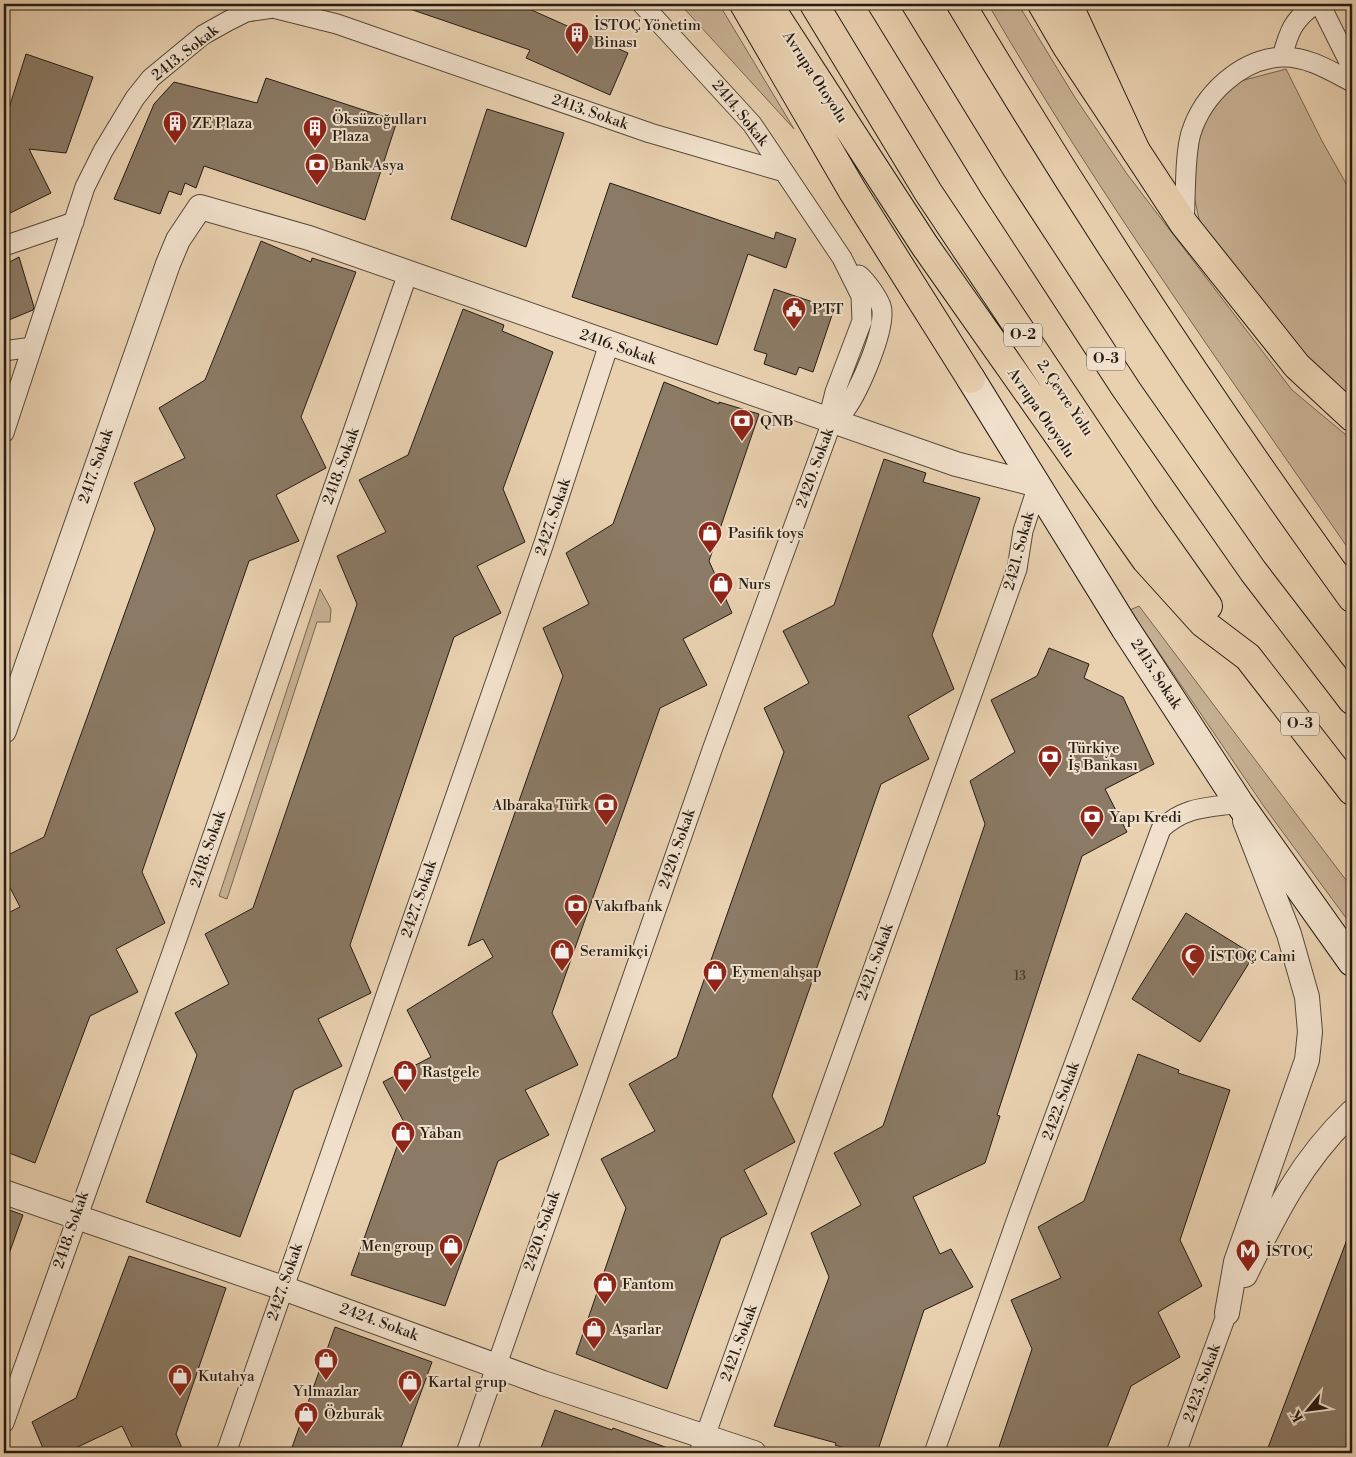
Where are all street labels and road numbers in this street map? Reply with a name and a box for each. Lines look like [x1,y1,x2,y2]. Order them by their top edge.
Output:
street label: 2413. Sokak [148,20,223,85]
street label: Avrupa Otoyolu [778,27,852,127]
street label: 2414. Sokak [708,76,773,151]
street label: 2413. Sokak [549,90,632,134]
road number: O-2 [1004,324,1042,346]
street label: 2416. Sokak [577,325,660,369]
road number: O-3 [1087,348,1125,370]
street label: 2. Çevre Yolu [1033,356,1098,440]
street label: Avrupa Otoyolu [1002,364,1079,462]
street label: 2418. Sokak [318,424,364,507]
street label: 2420. Sokak [792,424,839,510]
street label: 2417. Sokak [74,425,118,506]
street label: 2427. Sokak [531,475,575,558]
street label: 2421. Sokak [999,509,1039,592]
street label: 2415. Sokak [1126,635,1186,714]
road number: O-3 [1281,712,1319,736]
street label: 2420. Sokak [654,805,700,891]
street label: 2418. Sokak [186,807,230,890]
street label: 2427. Sokak [397,857,441,940]
street label: 2421. Sokak [852,920,898,1003]
street label: 2422. Sokak [1038,1058,1084,1143]
street label: 2420. Sokak [519,1187,565,1273]
street label: 2418. Sokak [49,1188,93,1271]
street label: 2427. Sokak [263,1240,307,1323]
street label: 2424. Sokak [337,1299,422,1345]
street label: 2421. Sokak [716,1301,762,1384]
street label: 2423. Sokak [1179,1340,1225,1425]

